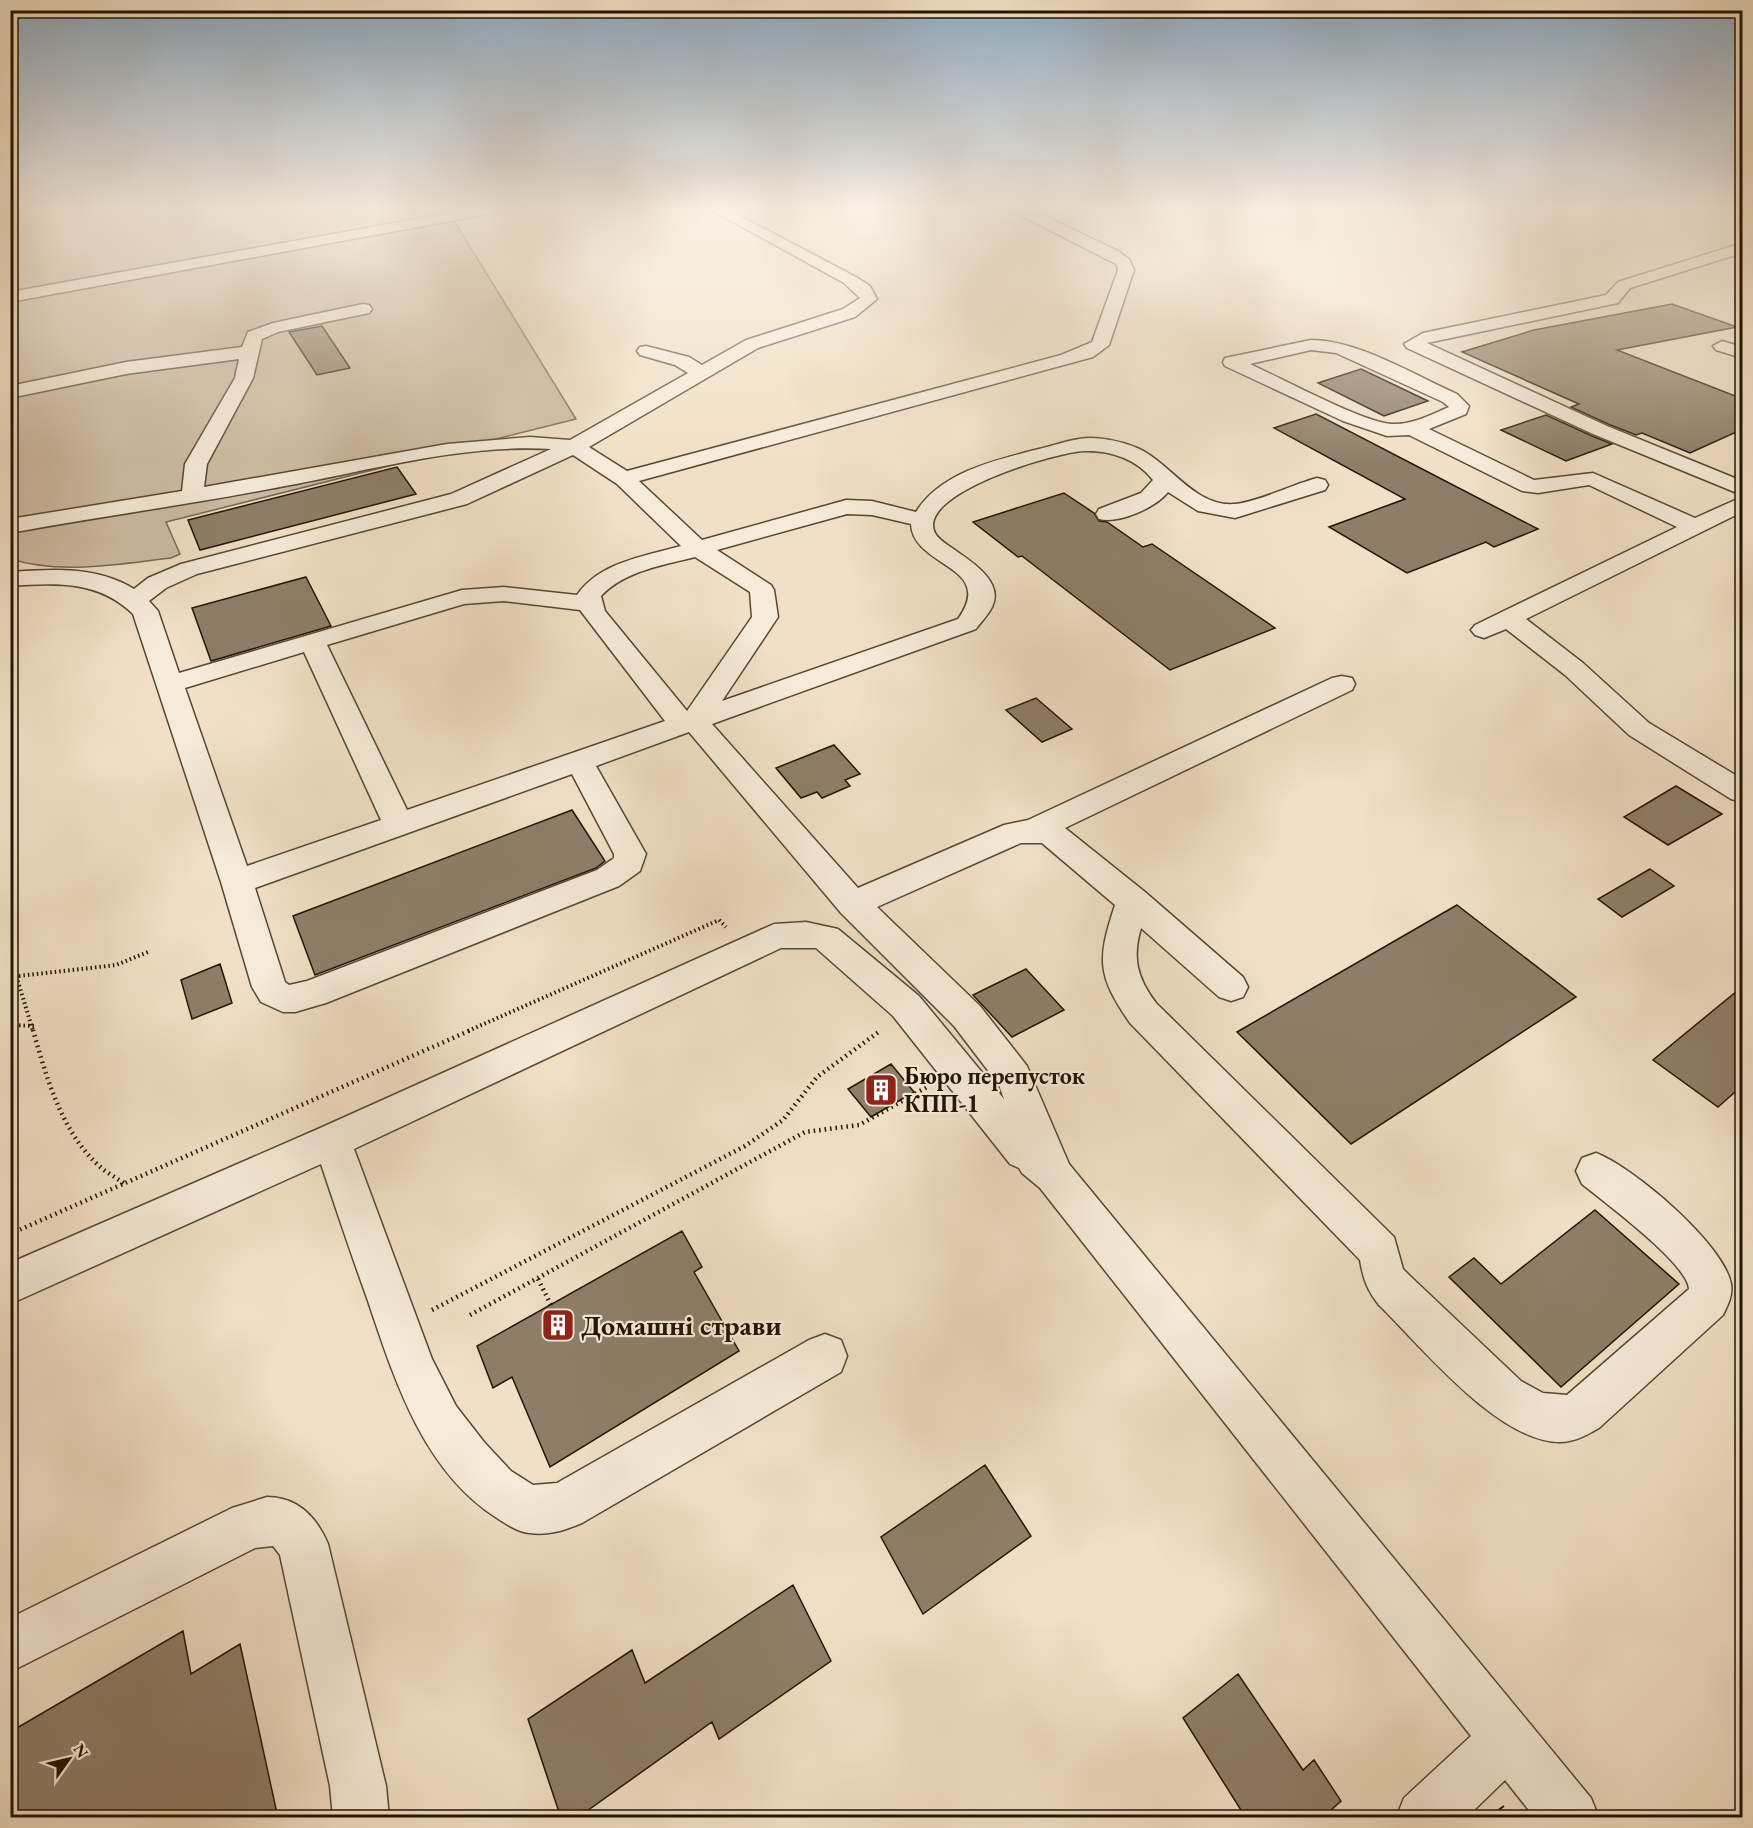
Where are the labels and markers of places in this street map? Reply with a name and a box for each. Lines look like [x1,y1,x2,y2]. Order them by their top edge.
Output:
place label: Бюро перепусток КПП-1 [904,1060,1086,1119]
building icon: Бюро перепусток КПП-1 [863,1072,899,1108]
building icon: Домашні страви [540,1307,576,1343]
place label: Домашні страви [581,1307,782,1343]

